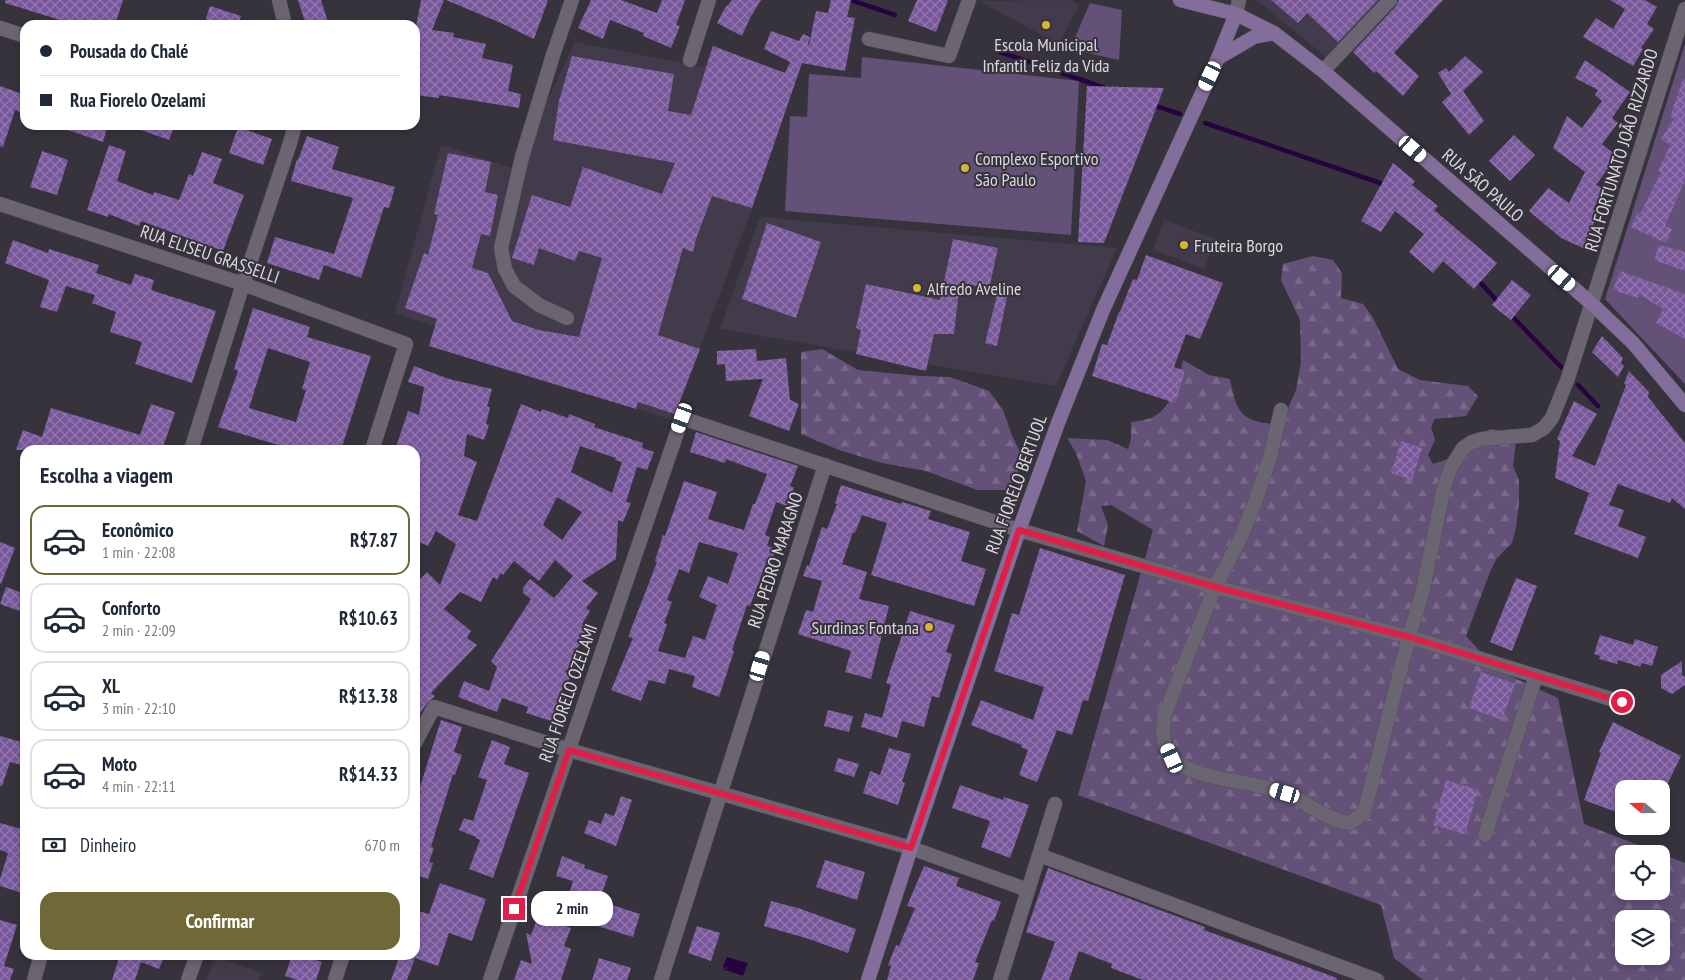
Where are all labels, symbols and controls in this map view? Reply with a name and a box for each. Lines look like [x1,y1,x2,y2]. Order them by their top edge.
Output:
marker: Escola Municipal Infantil Feliz da Vida [1040,19,1052,31]
place label: Escola Municipal Infantil Feliz da Vida [982,33,1110,77]
text: Pousada do Chalé [70,39,189,63]
street label: RUA FORTUNATO JOÃO RIZZARDO [1579,46,1663,254]
car [1196,59,1223,93]
text: Rua Fiorelo Ozelami [70,88,206,112]
car [1396,133,1429,165]
street label: RUA SÃO PAULO [1437,143,1529,227]
place label: Complexo Esportivo São Paulo [975,147,1099,191]
marker: Complexo Esportivo São Paulo [959,162,971,174]
street label: RUA ELISEU GRASSELLI [137,219,283,289]
place label: Fruteira Borgo [1194,234,1283,257]
marker: Fruteira Borgo [1178,239,1190,251]
car [1545,262,1578,294]
place label: Alfredo Aveline [927,277,1021,300]
marker: Alfredo Aveline [911,282,923,294]
car [669,401,694,435]
street label: RUA FIORELO BERTUOL [980,411,1052,557]
text: Escolha a viagem [40,461,173,489]
street label: RUA PEDRO MARAGNO [742,489,808,631]
icon: car [42,518,87,563]
text: Econômico [102,518,174,542]
text: R$7.87 [350,528,398,552]
text: 1 min · 22:08 [102,542,176,562]
icon: car [42,596,87,641]
text: Conforto [102,596,161,620]
text: R$10.63 [339,606,398,630]
place label: Surdinas Fontana [811,616,919,639]
text: 2 min · 22:09 [102,620,176,640]
street label: RUA FIORELO OZELAMI [534,621,602,765]
marker: Surdinas Fontana [923,621,935,633]
car [748,649,771,683]
icon: car [42,674,87,719]
text: XL [102,674,120,698]
text: R$13.38 [339,684,398,708]
route start [1611,691,1633,713]
text: 3 min · 22:10 [102,698,176,718]
car [1159,741,1184,775]
icon: car [42,752,87,797]
text: Moto [102,752,137,776]
text: R$14.33 [339,762,398,786]
text: 4 min · 22:11 [102,776,176,796]
north arrow [1615,780,1670,835]
map controls [1615,780,1670,965]
car [1268,782,1301,804]
icon: cash [40,831,68,859]
text: Dinheiro [80,833,136,857]
text: 670 m [365,835,400,855]
button: locate [1615,845,1670,900]
button: Confirmar [40,892,400,950]
callout: 2 min [532,892,614,926]
route end [503,898,525,920]
text: 2 min [556,898,588,918]
button: layers [1615,910,1670,965]

